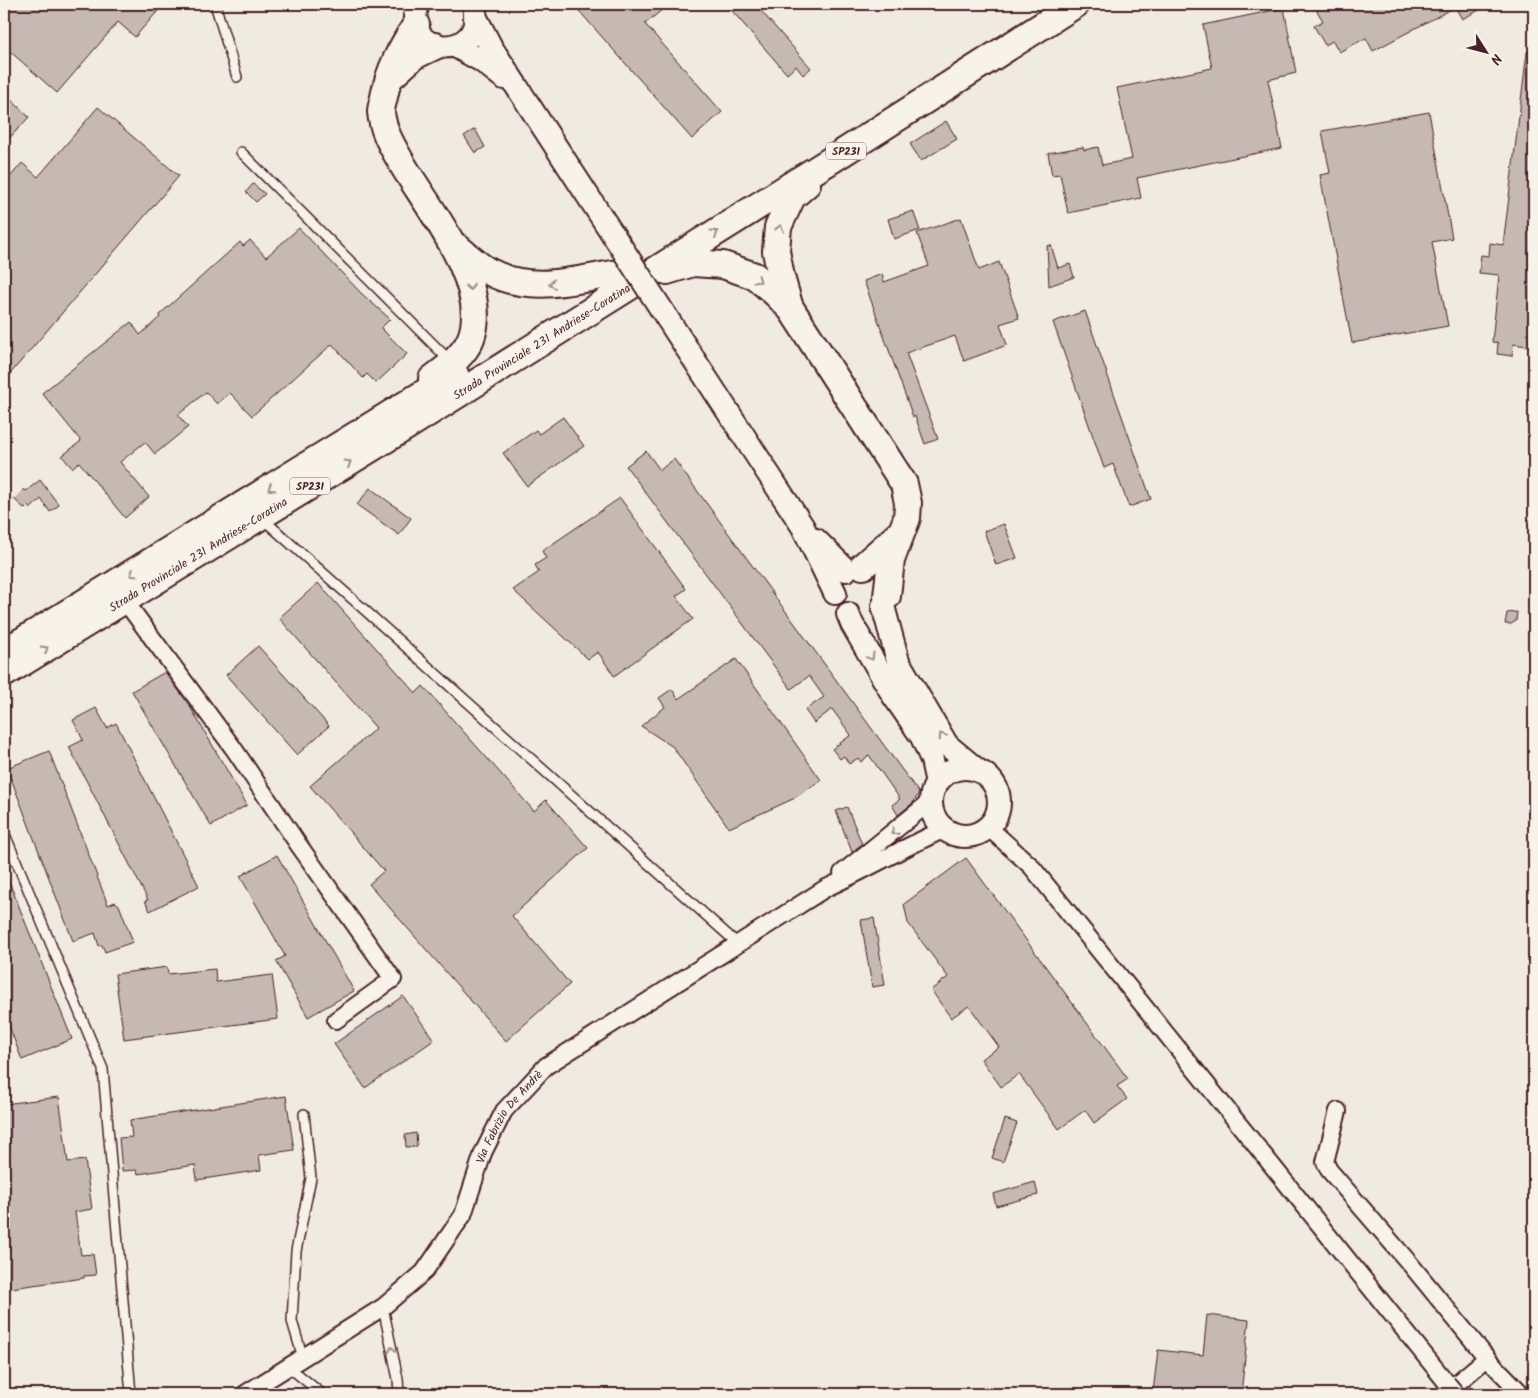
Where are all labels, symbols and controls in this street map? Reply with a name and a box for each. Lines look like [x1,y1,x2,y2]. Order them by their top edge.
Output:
north arrow [1460,28,1510,78]
text: N [1484,49,1507,69]
road number: SP231 [826,142,866,160]
one-way arrow [774,223,785,232]
one-way arrow [709,230,719,239]
one-way arrow [752,274,761,282]
one-way arrow [548,278,556,289]
street label: Strada Provinciale 231 Andriese-Coratina [449,279,635,405]
one-way arrow [464,282,475,291]
one-way arrow [342,459,351,469]
road number: SP231 [290,478,330,494]
one-way arrow [268,482,277,492]
street label: Strada Provinciale 231 Andriese-Coratina [105,493,292,617]
one-way arrow [129,567,138,577]
one-way arrow [40,645,49,655]
one-way arrow [864,651,874,660]
one-way arrow [939,733,948,742]
one-way arrow [890,827,899,836]
street label: Via Fabrizio De Andrè [471,1066,548,1166]
one-way arrow [387,1346,397,1355]

